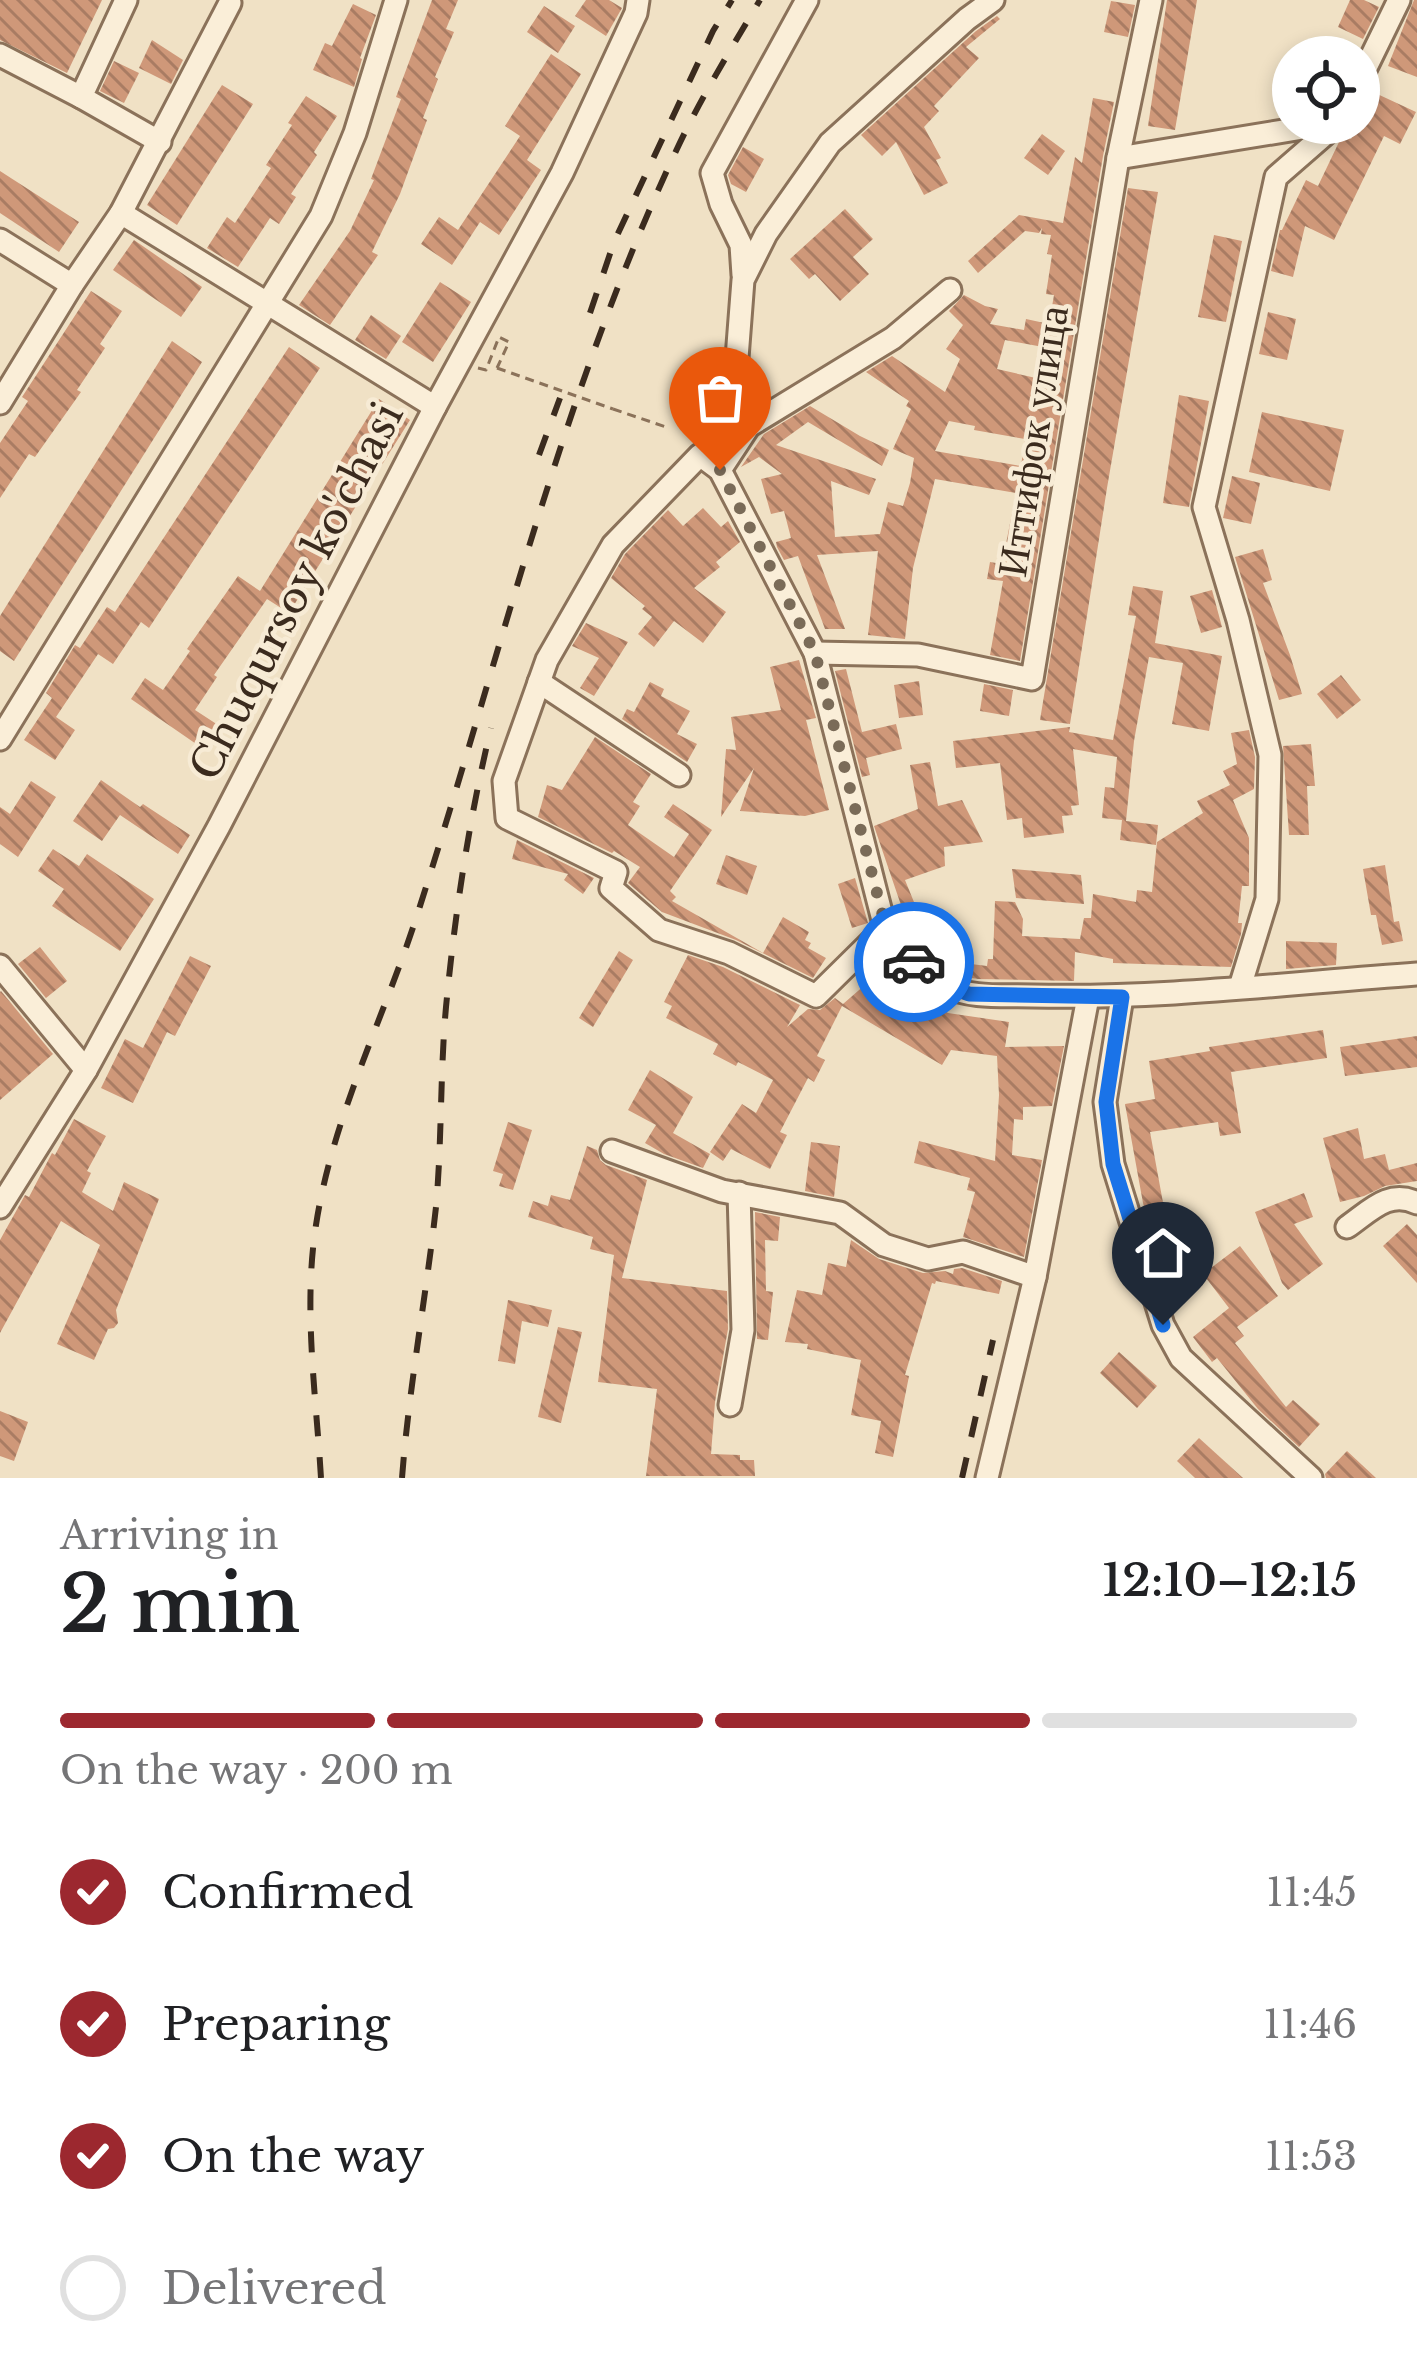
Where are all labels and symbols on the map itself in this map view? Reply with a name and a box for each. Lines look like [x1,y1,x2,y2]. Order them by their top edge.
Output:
street label: Иттифок улица [985,301,1079,580]
pin [669,347,771,470]
street label: Chuqursoy ko'chasi [178,394,414,788]
courier [854,902,974,1022]
pin [1112,1202,1214,1325]

